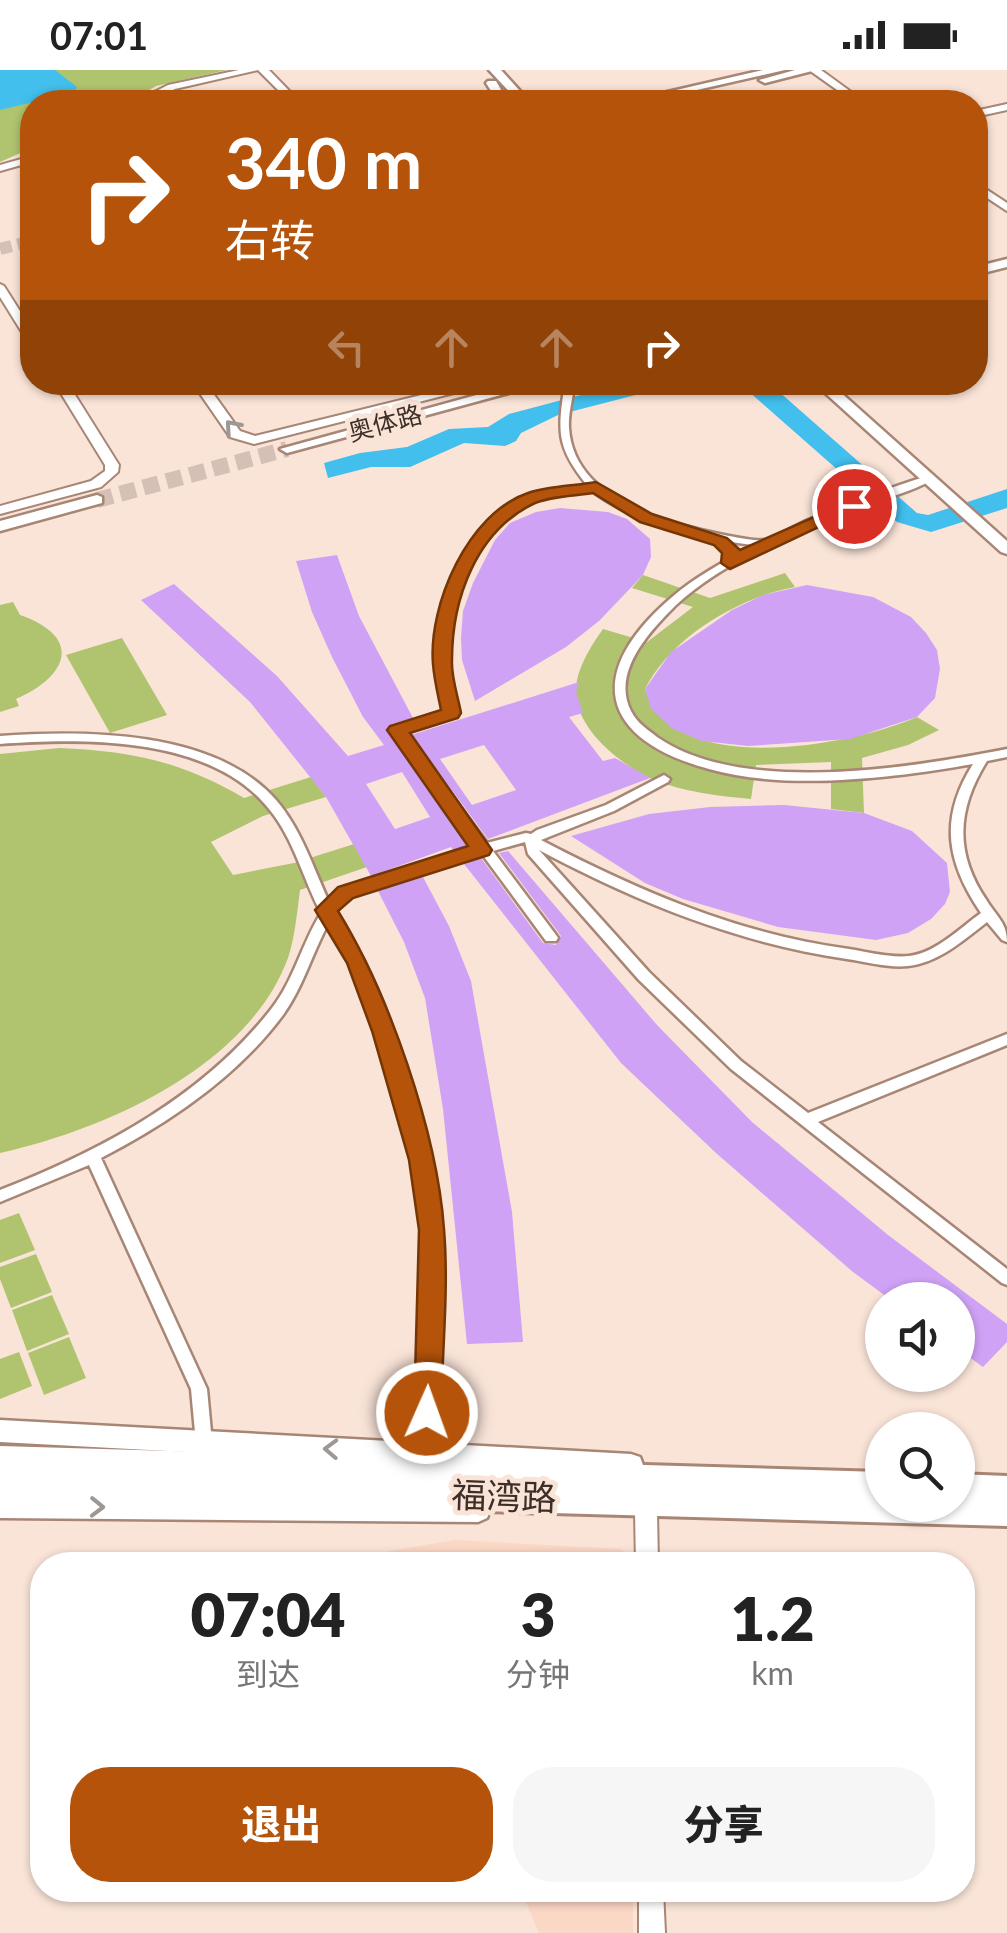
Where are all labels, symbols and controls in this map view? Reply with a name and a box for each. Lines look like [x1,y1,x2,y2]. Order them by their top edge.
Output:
text: 07:01 [50,12,148,58]
text: 340 m [225,120,422,204]
icon: right [60,130,190,260]
text: 右转 [225,213,315,267]
icon: left [319,320,374,375]
icon: ahead [424,320,479,375]
icon: ahead [529,320,584,375]
icon: right [634,320,689,375]
street label: 奥体路 [345,398,425,446]
one-way arrow [225,420,243,439]
pin [812,464,897,549]
icon: arrive [827,479,882,534]
map controls [865,1282,975,1522]
button: sound [865,1282,975,1392]
position arrow [375,1361,479,1465]
button: search [865,1412,975,1522]
one-way arrow [322,1439,338,1460]
street label: 福湾路 [451,1472,557,1518]
one-way arrow [90,1496,106,1518]
text: 07:04 [190,1578,346,1650]
text: 3 [521,1578,555,1650]
text: 1.2 [731,1582,814,1654]
text: km [751,1653,794,1692]
text: 到达 [236,1654,300,1693]
text: 分钟 [506,1654,570,1693]
button: 退出 [70,1767,493,1882]
button: 分享 [513,1767,935,1882]

